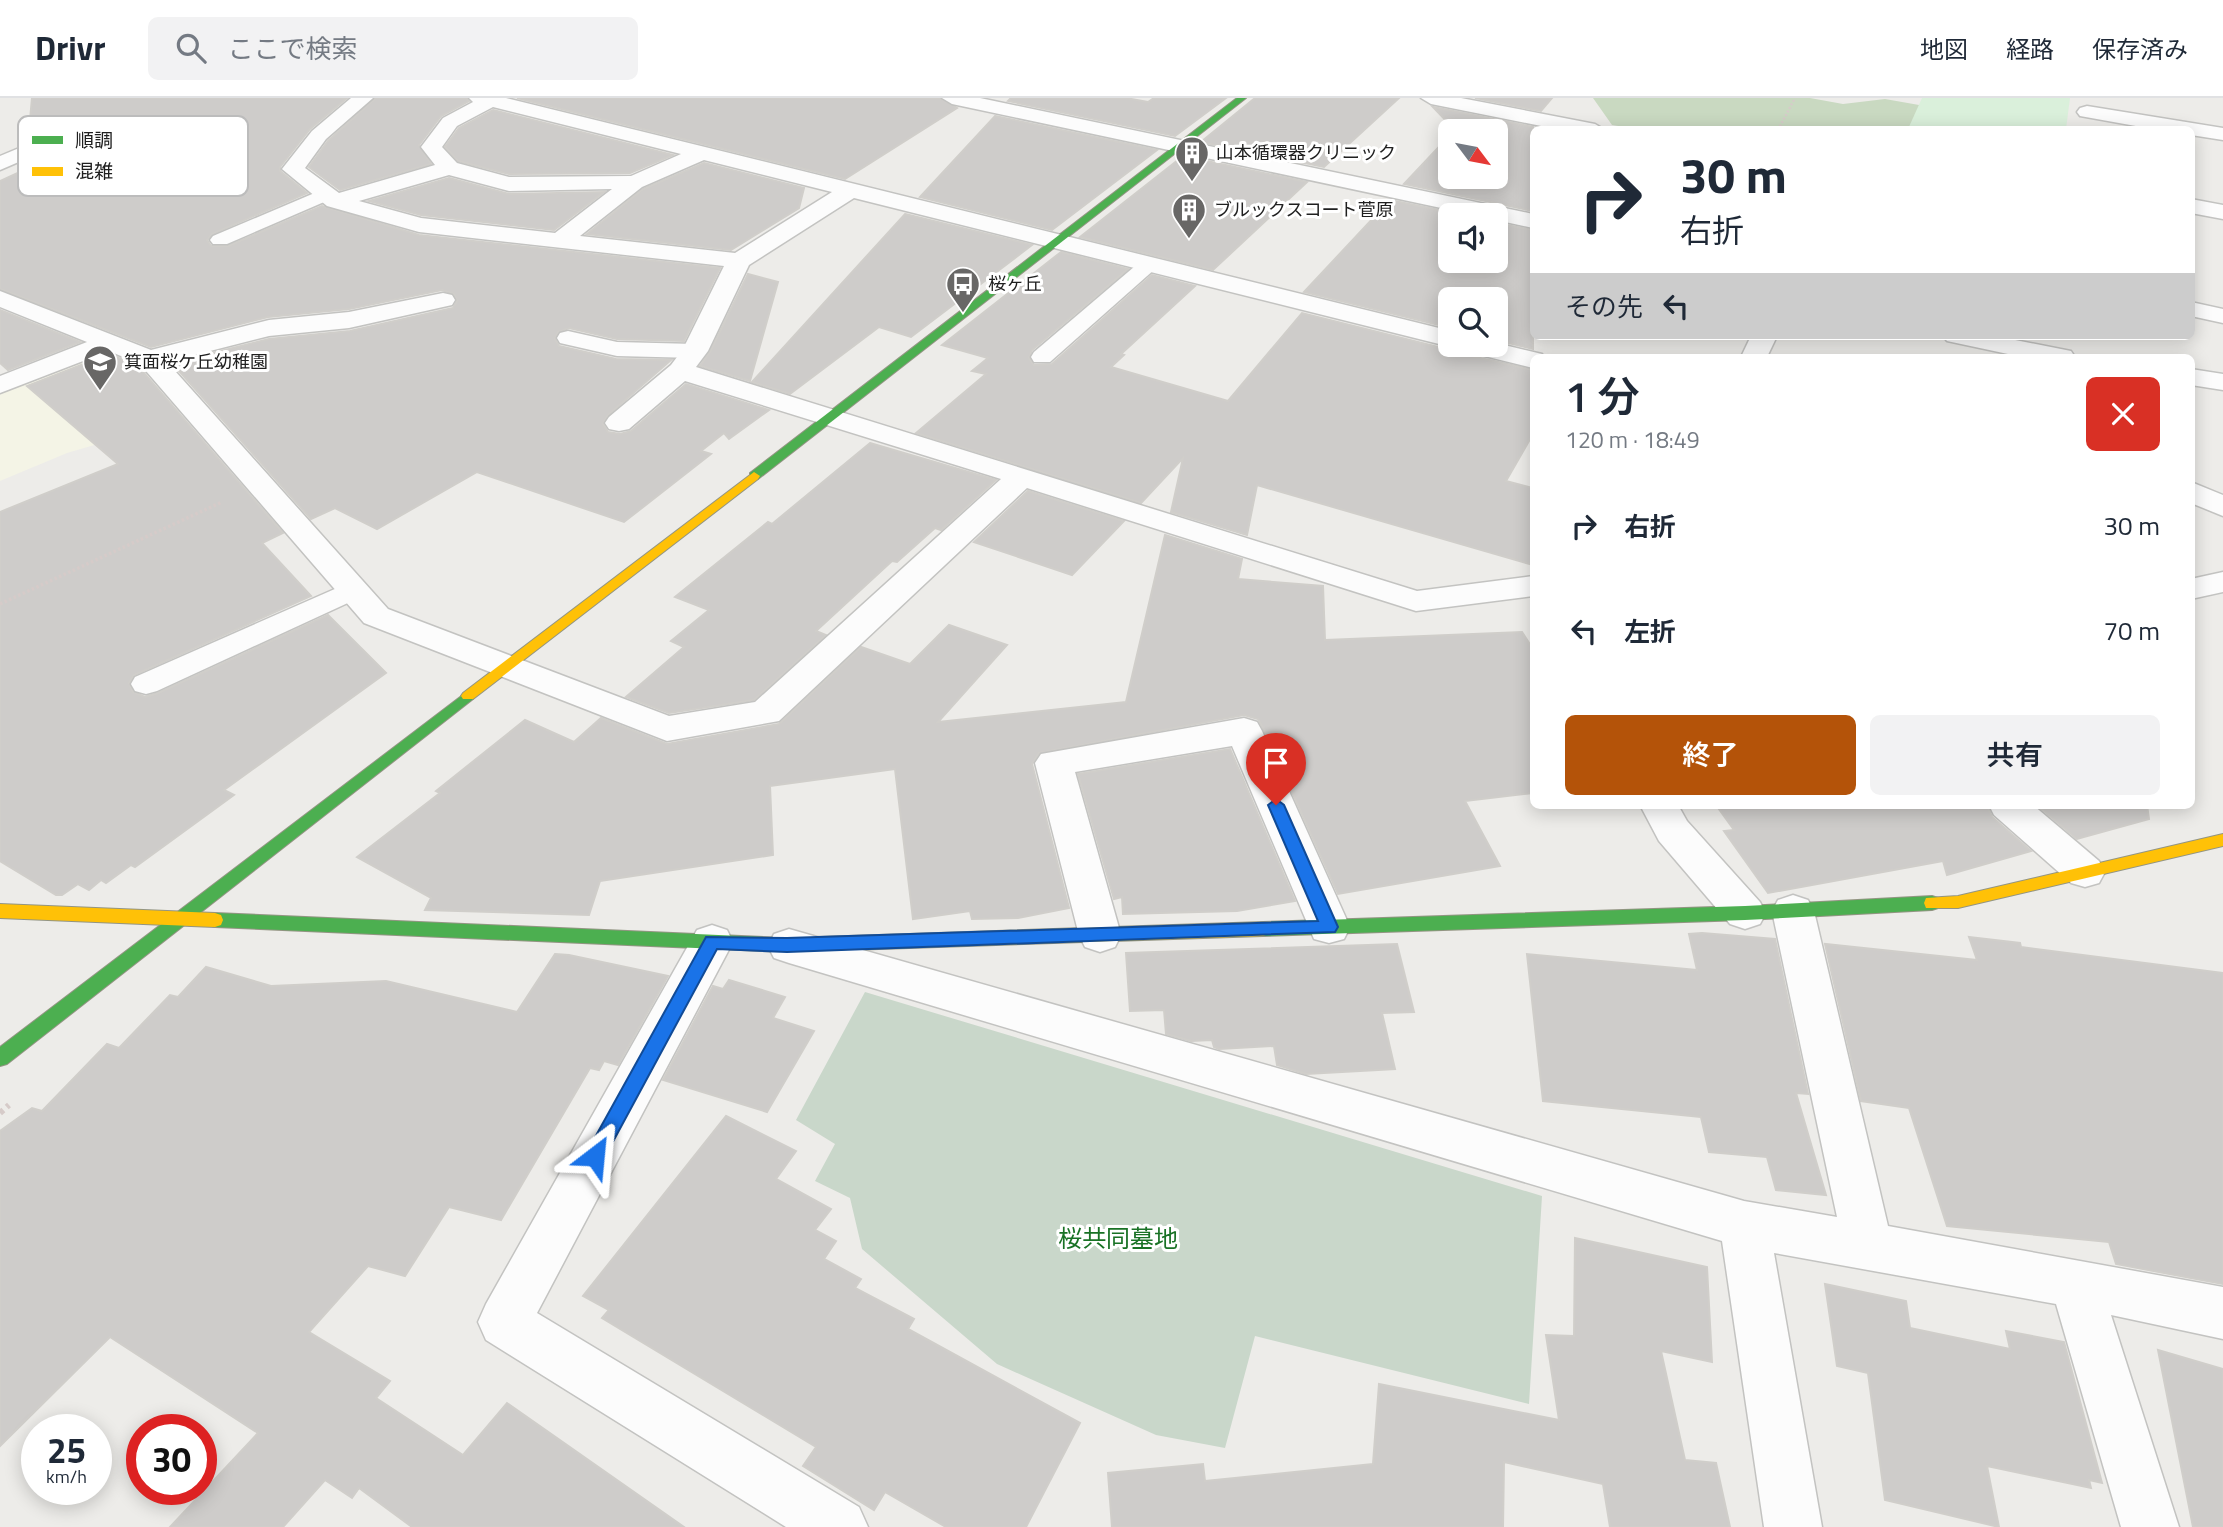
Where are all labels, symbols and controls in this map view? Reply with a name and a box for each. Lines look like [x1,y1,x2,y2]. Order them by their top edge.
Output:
search box [148,17,638,80]
text: Drivr [35,23,106,73]
icon: search [172,29,210,67]
text: ここで検索 [228,29,358,68]
text: 地図 [1920,31,1968,67]
text: 経路 [2006,31,2054,67]
text: 保存済み [2092,31,2188,67]
legend [18,116,248,196]
north arrow [1438,119,1508,189]
map controls [1438,119,1508,357]
text: 順調 [75,125,113,154]
building icon: 山本循環器クリニック [1173,134,1211,183]
text: 30 m [1680,137,1787,212]
place label: 山本循環器クリニック [1216,139,1396,166]
icon: right [1565,154,1656,245]
text: 混雑 [75,156,113,185]
building icon: ブルックスコート菅原 [1170,191,1208,240]
place label: ブルックスコート菅原 [1214,196,1393,223]
button: sound [1438,203,1508,273]
text: 右折 [1680,206,1744,254]
bus stop icon: 桜ヶ丘 [944,265,982,314]
place label: 桜ヶ丘 [988,270,1042,297]
button: search [1438,287,1508,357]
text: その先 [1565,287,1643,326]
icon: left [1657,287,1695,325]
school or university icon: 箕面桜ケ丘幼稚園 [81,343,119,392]
place label: 箕面桜ケ丘幼稚園 [124,348,268,375]
text: 1 分 [1565,364,1640,428]
button: close [2086,377,2160,451]
text: 120 m · 18:49 [1565,422,1700,457]
text: 30 m [2103,506,2160,545]
icon: right [1565,507,1603,545]
text: 右折 [1624,507,1676,546]
text: 70 m [2103,611,2160,650]
icon: left [1565,612,1603,650]
text: 左折 [1624,612,1676,651]
button: 終了 [1565,715,1856,795]
button: 共有 [1870,715,2160,795]
pin [1246,733,1306,805]
icon: arrive [1257,744,1295,782]
position arrow [558,1119,632,1193]
park label: 桜共同墓地 [1058,1220,1178,1256]
speed limit sign: 30 [126,1414,217,1505]
text: 25 [47,1423,86,1477]
text: km/h [46,1463,87,1490]

